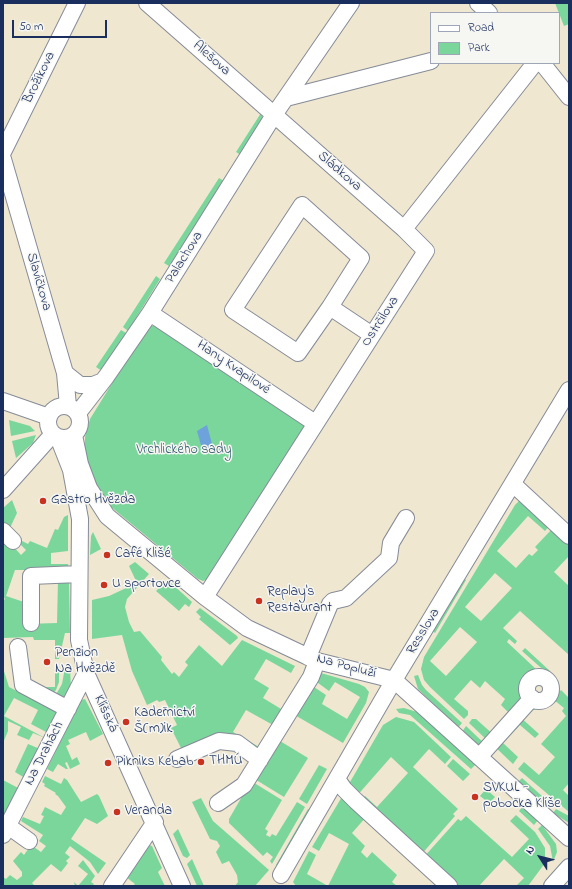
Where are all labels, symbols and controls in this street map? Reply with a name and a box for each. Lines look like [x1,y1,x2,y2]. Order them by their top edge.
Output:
scale bar [14,12,109,38]
legend [430,12,560,64]
text: 50 m [19,18,43,36]
text: Road [468,19,494,37]
street label: Alešova [189,38,233,80]
text: Park [468,39,490,57]
street label: Brožíkova [20,49,60,107]
street label: Sládkova [314,148,364,196]
street label: Palachova [163,229,207,287]
street label: Slavíčkova [22,251,54,313]
street label: Ostrčilova [359,294,403,350]
street label: Hany Kvapilové [193,337,273,399]
park label: Vrchlického sady [136,443,232,459]
place label: Gastro Hvězda [51,493,135,509]
marker: Gastro Hvězda [38,496,48,506]
place label: Café Klišé [115,547,171,563]
marker: Café Klišé [102,550,112,560]
place label: U sportovce [112,577,181,593]
marker: U sportovce [99,580,109,590]
place label: Replay's Restaurant [267,585,332,618]
marker: Replay's Restaurant [254,596,264,606]
street label: Resslova [404,606,444,658]
place label: Penzion Na Hvězdě [55,646,115,678]
street label: Na Popluží [314,651,378,683]
marker: Penzion Na Hvězdě [42,657,52,667]
street label: Klíšská [89,693,121,735]
place label: Kadeřnictví Š(m)ik [134,706,195,738]
marker: Kadeřnictví Š(m)ik [121,717,131,727]
street label: Na Drahách [22,719,68,789]
place label: THMÚ [209,754,243,770]
place label: Pikniks Kebab [116,755,194,771]
marker: THMÚ [196,757,206,767]
marker: Pikniks Kebab [103,758,113,768]
place label: SVKUL - pobočka Klíše [483,781,561,814]
marker: SVKUL - pobočka Klíše [470,792,480,802]
place label: Veranda [125,804,172,820]
marker: Veranda [112,807,122,817]
north arrow [520,837,560,877]
text: N [522,842,539,858]

